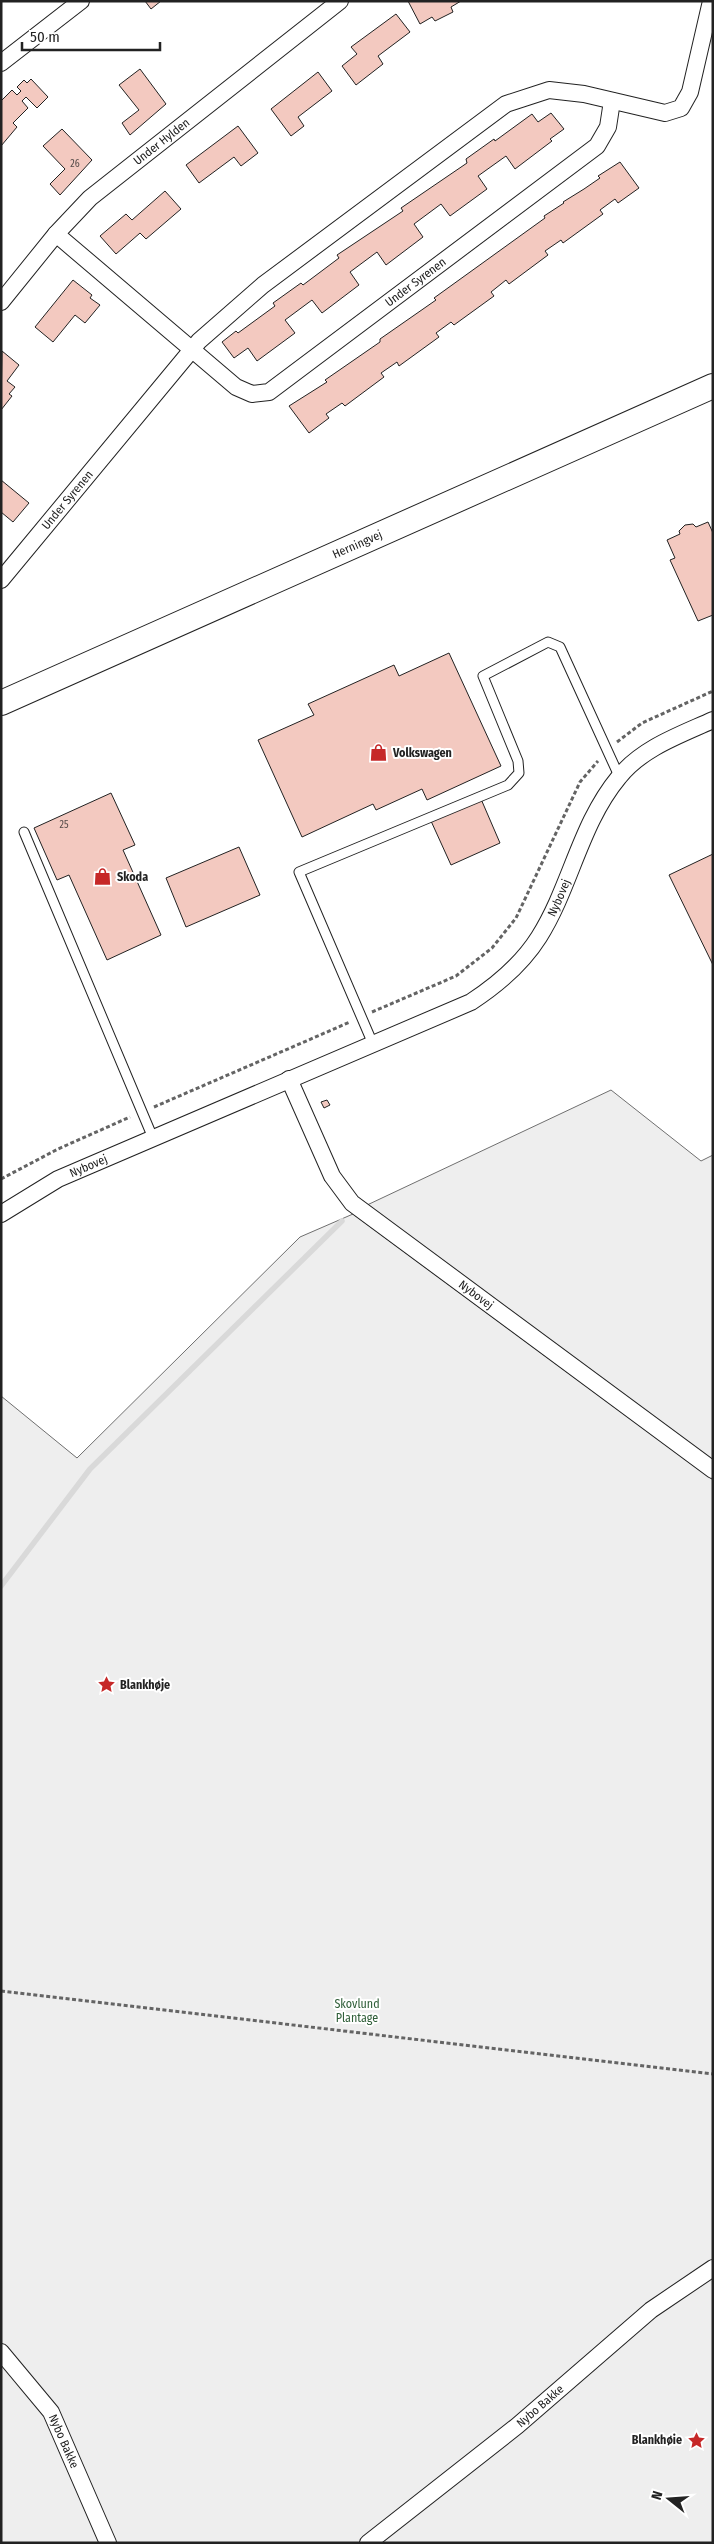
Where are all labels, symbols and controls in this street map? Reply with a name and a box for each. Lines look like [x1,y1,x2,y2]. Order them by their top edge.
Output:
scale bar [22,20,160,52]
text: 50 m [30,28,60,46]
street label: Under Hylden [131,115,192,168]
house number: 26 [70,158,80,170]
street label: Under Syrenen [382,255,449,309]
street label: Under Syrenen [39,468,96,532]
street label: Herningvej [330,527,384,562]
shop icon: Volkswagen [369,743,389,763]
place label: Volkswagen [392,746,452,760]
house number: 25 [60,819,69,831]
shop icon: Skoda [93,867,113,887]
place label: Skoda [117,870,148,884]
street label: Nybovej [545,877,573,919]
street label: Nybovej [67,1152,109,1180]
street label: Nybovej [456,1277,496,1312]
place icon: Blankhøje [96,1675,116,1695]
place label: Blankhøje [120,1678,170,1692]
park label: Skovlund Plantage [334,1997,380,2025]
street label: Nybo Bakke [514,2382,567,2430]
street label: Nybo Bakke [46,2412,82,2471]
place icon: Blankhøie [686,2430,706,2450]
place label: Blankhøie [632,2433,682,2447]
north arrow [644,2474,694,2524]
text: N [648,2489,666,2502]

